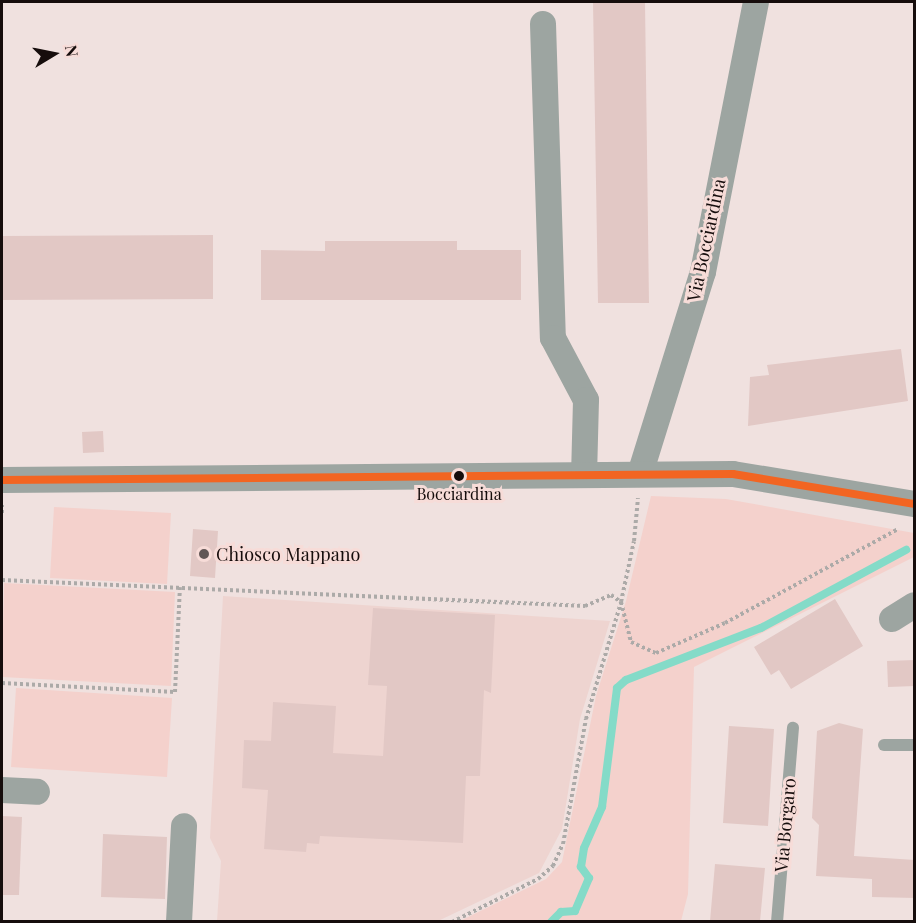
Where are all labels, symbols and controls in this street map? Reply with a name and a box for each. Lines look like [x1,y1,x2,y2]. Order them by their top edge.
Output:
north arrow [24,24,84,84]
text: N [61,43,84,58]
street label: Via Bocciardina [682,176,730,304]
marker: Bocciardina [453,470,465,482]
place label: Bocciardina [416,484,502,504]
place label: Chiosco Mappano [216,543,360,565]
marker: Chiosco Mappano [197,547,211,561]
street label: Via Borgaro [770,777,800,873]

